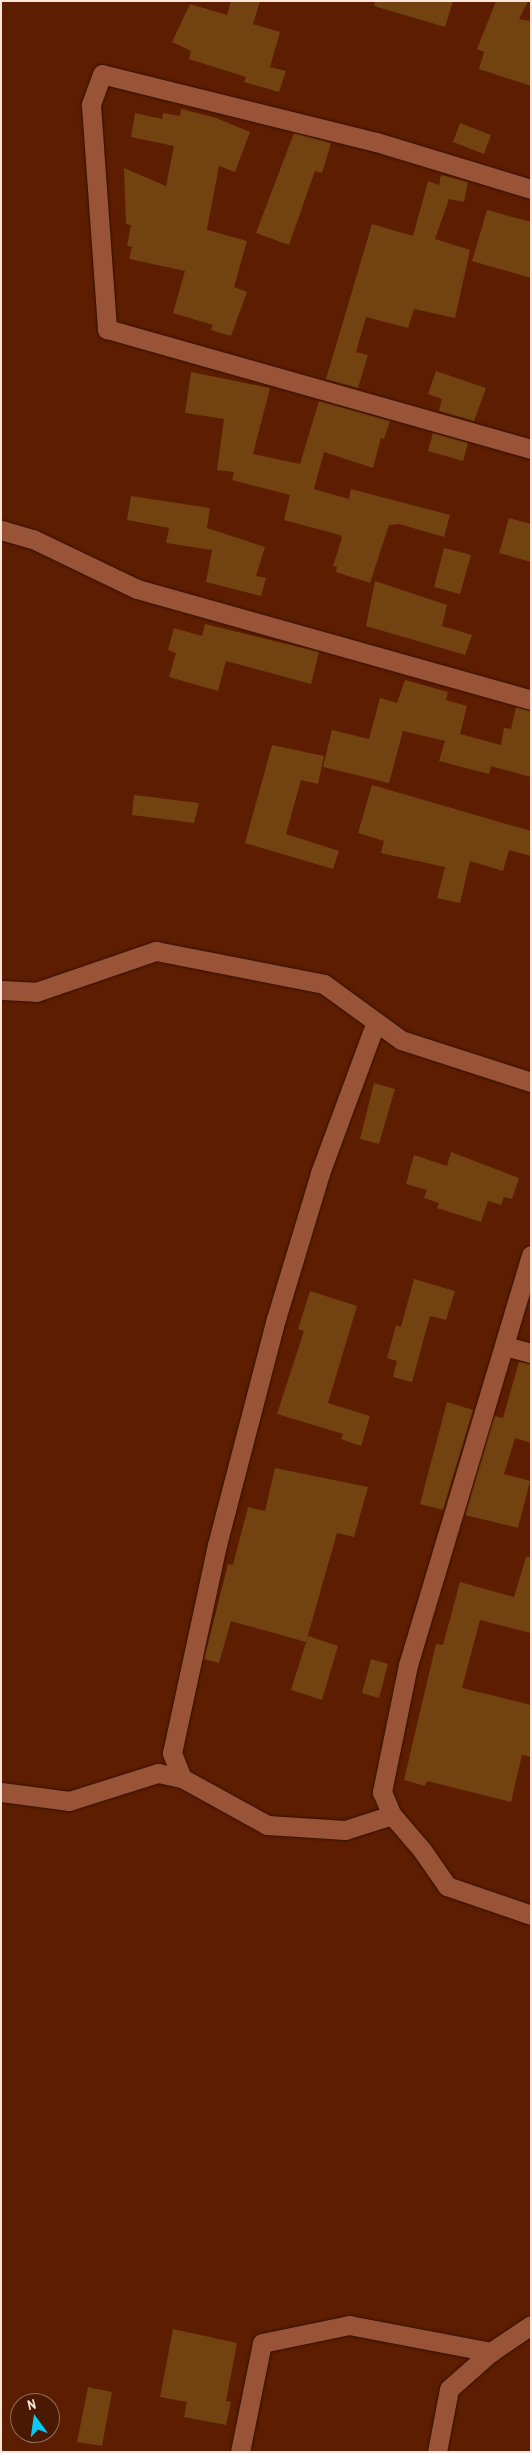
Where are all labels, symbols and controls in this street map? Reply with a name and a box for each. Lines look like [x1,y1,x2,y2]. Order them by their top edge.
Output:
north arrow [10,2393,60,2443]
text: N [25,2395,38,2414]

